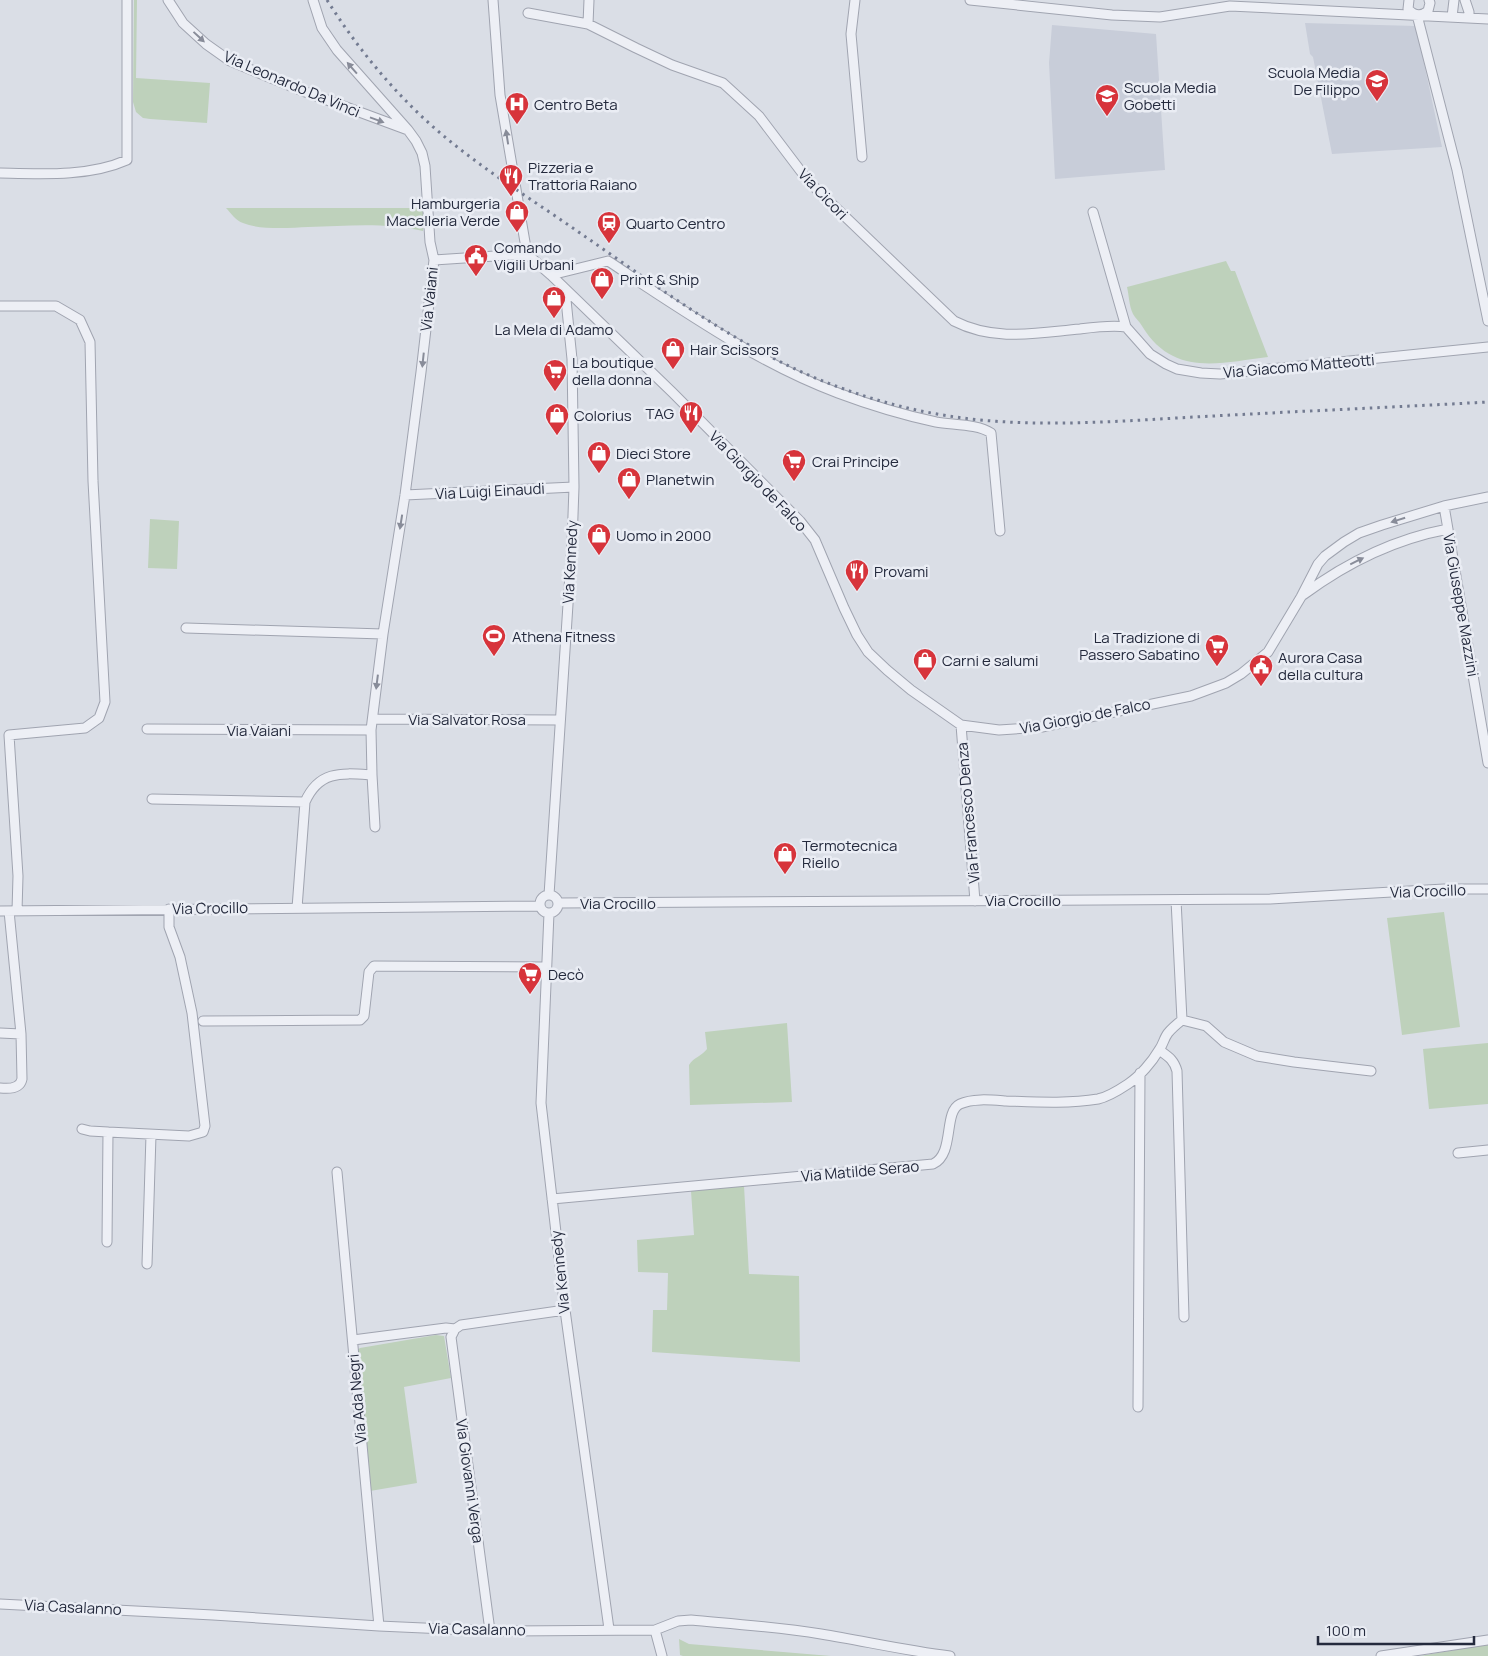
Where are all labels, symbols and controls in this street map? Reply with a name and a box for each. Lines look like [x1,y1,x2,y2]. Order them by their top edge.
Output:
one-way arrow [192,31,204,43]
street label: Via Leonardo Da Vinci [221,46,363,122]
one-way arrow [347,61,358,74]
place label: Scuola Media De Filippo [1268,62,1360,100]
school or university icon: Scuola Media De Filippo [1364,68,1390,102]
place label: Scuola Media Gobetti [1124,77,1216,115]
school or university icon: Scuola Media Gobetti [1094,83,1120,117]
hospital icon: Centro Beta [504,91,530,125]
place label: Centro Beta [534,94,618,115]
one-way arrow [370,116,385,124]
one-way arrow [503,128,511,144]
place label: Pizzeria e Trattoria Raiano [528,157,637,195]
restaurant icon: Pizzeria e Trattoria Raiano [498,163,524,197]
street label: Via Cicori [793,164,853,224]
place label: Hamburgeria Macelleria Verde [386,193,500,231]
shop icon: Hamburgeria Macelleria Verde [504,199,530,233]
station icon: Quarto Centro [596,210,622,244]
place label: Quarto Centro [626,213,726,234]
place label: Comando Vigili Urbani [494,237,574,275]
public building icon: Comando Vigili Urbani [463,243,489,277]
street label: Via Vaiani [415,266,443,332]
shop icon: Print & Ship [589,266,615,300]
place label: Print & Ship [620,269,699,290]
shop icon: La Mela di Adamo [541,285,567,319]
place label: La Mela di Adamo [495,319,614,340]
shop icon: Hair Scissors [660,336,686,370]
place label: Hair Scissors [690,339,779,360]
street label: Via Giacomo Matteotti [1222,349,1376,383]
place label: La boutique della donna [572,352,654,390]
one-way arrow [419,353,427,369]
supermarket icon: La boutique della donna [542,358,568,392]
restaurant icon: TAG [678,400,704,434]
shop icon: Colorius [544,402,570,436]
place label: TAG [646,403,674,424]
place label: Colorius [574,405,632,426]
street label: Via Giorgio de Falco [704,426,812,536]
shop icon: Dieci Store [586,440,612,474]
place label: Dieci Store [616,443,691,464]
supermarket icon: Crai Principe [781,448,807,482]
place label: Crai Principe [812,451,899,472]
shop icon: Planetwin [616,466,642,500]
place label: Planetwin [646,469,715,490]
street label: Via Luigi Einaudi [435,478,545,504]
one-way arrow [397,514,405,530]
one-way arrow [1390,517,1405,524]
street label: Via Kennedy [557,520,583,604]
shop icon: Uomo in 2000 [586,522,612,556]
place label: Uomo in 2000 [616,525,711,546]
street label: Via Giuseppe Mazzini [1438,532,1484,678]
one-way arrow [1350,557,1364,565]
restaurant icon: Provami [844,558,870,592]
place label: Provami [874,561,929,582]
sports icon: Athena Fitness [481,623,507,657]
place label: Athena Fitness [512,626,615,647]
place label: La Tradizione di Passero Sabatino [1079,627,1200,665]
supermarket icon: La Tradizione di Passero Sabatino [1204,633,1230,667]
shop icon: Carni e salumi [912,647,938,681]
place label: Aurora Casa della cultura [1278,647,1363,685]
place label: Carni e salumi [942,650,1039,671]
public building icon: Aurora Casa della cultura [1248,653,1274,687]
one-way arrow [373,675,381,691]
street label: Via Giorgio de Falco [1018,693,1152,739]
street label: Via Salvator Rosa [408,709,526,730]
street label: Via Vaiani [227,720,291,741]
street label: Via Francesco Denza [951,742,985,884]
place label: Termotecnica Riello [802,835,897,873]
shop icon: Termotecnica Riello [772,841,798,875]
street label: Via Crocillo [1390,879,1466,903]
street label: Via Crocillo [985,890,1061,911]
street label: Via Crocillo [580,893,656,914]
street label: Via Crocillo [172,897,248,919]
supermarket icon: Decò [517,961,543,995]
place label: Decò [548,964,584,985]
street label: Via Matilde Serao [800,1155,920,1187]
street label: Via Kennedy [545,1229,575,1315]
street label: Via Ada Negri [343,1353,371,1445]
street label: Via Giovanni Verga [451,1417,489,1545]
street label: Via Casalanno [24,1594,122,1620]
scale bar [1318,1614,1474,1646]
street label: Via Casalanno [428,1618,526,1640]
text: 100 m [1326,1620,1366,1641]

